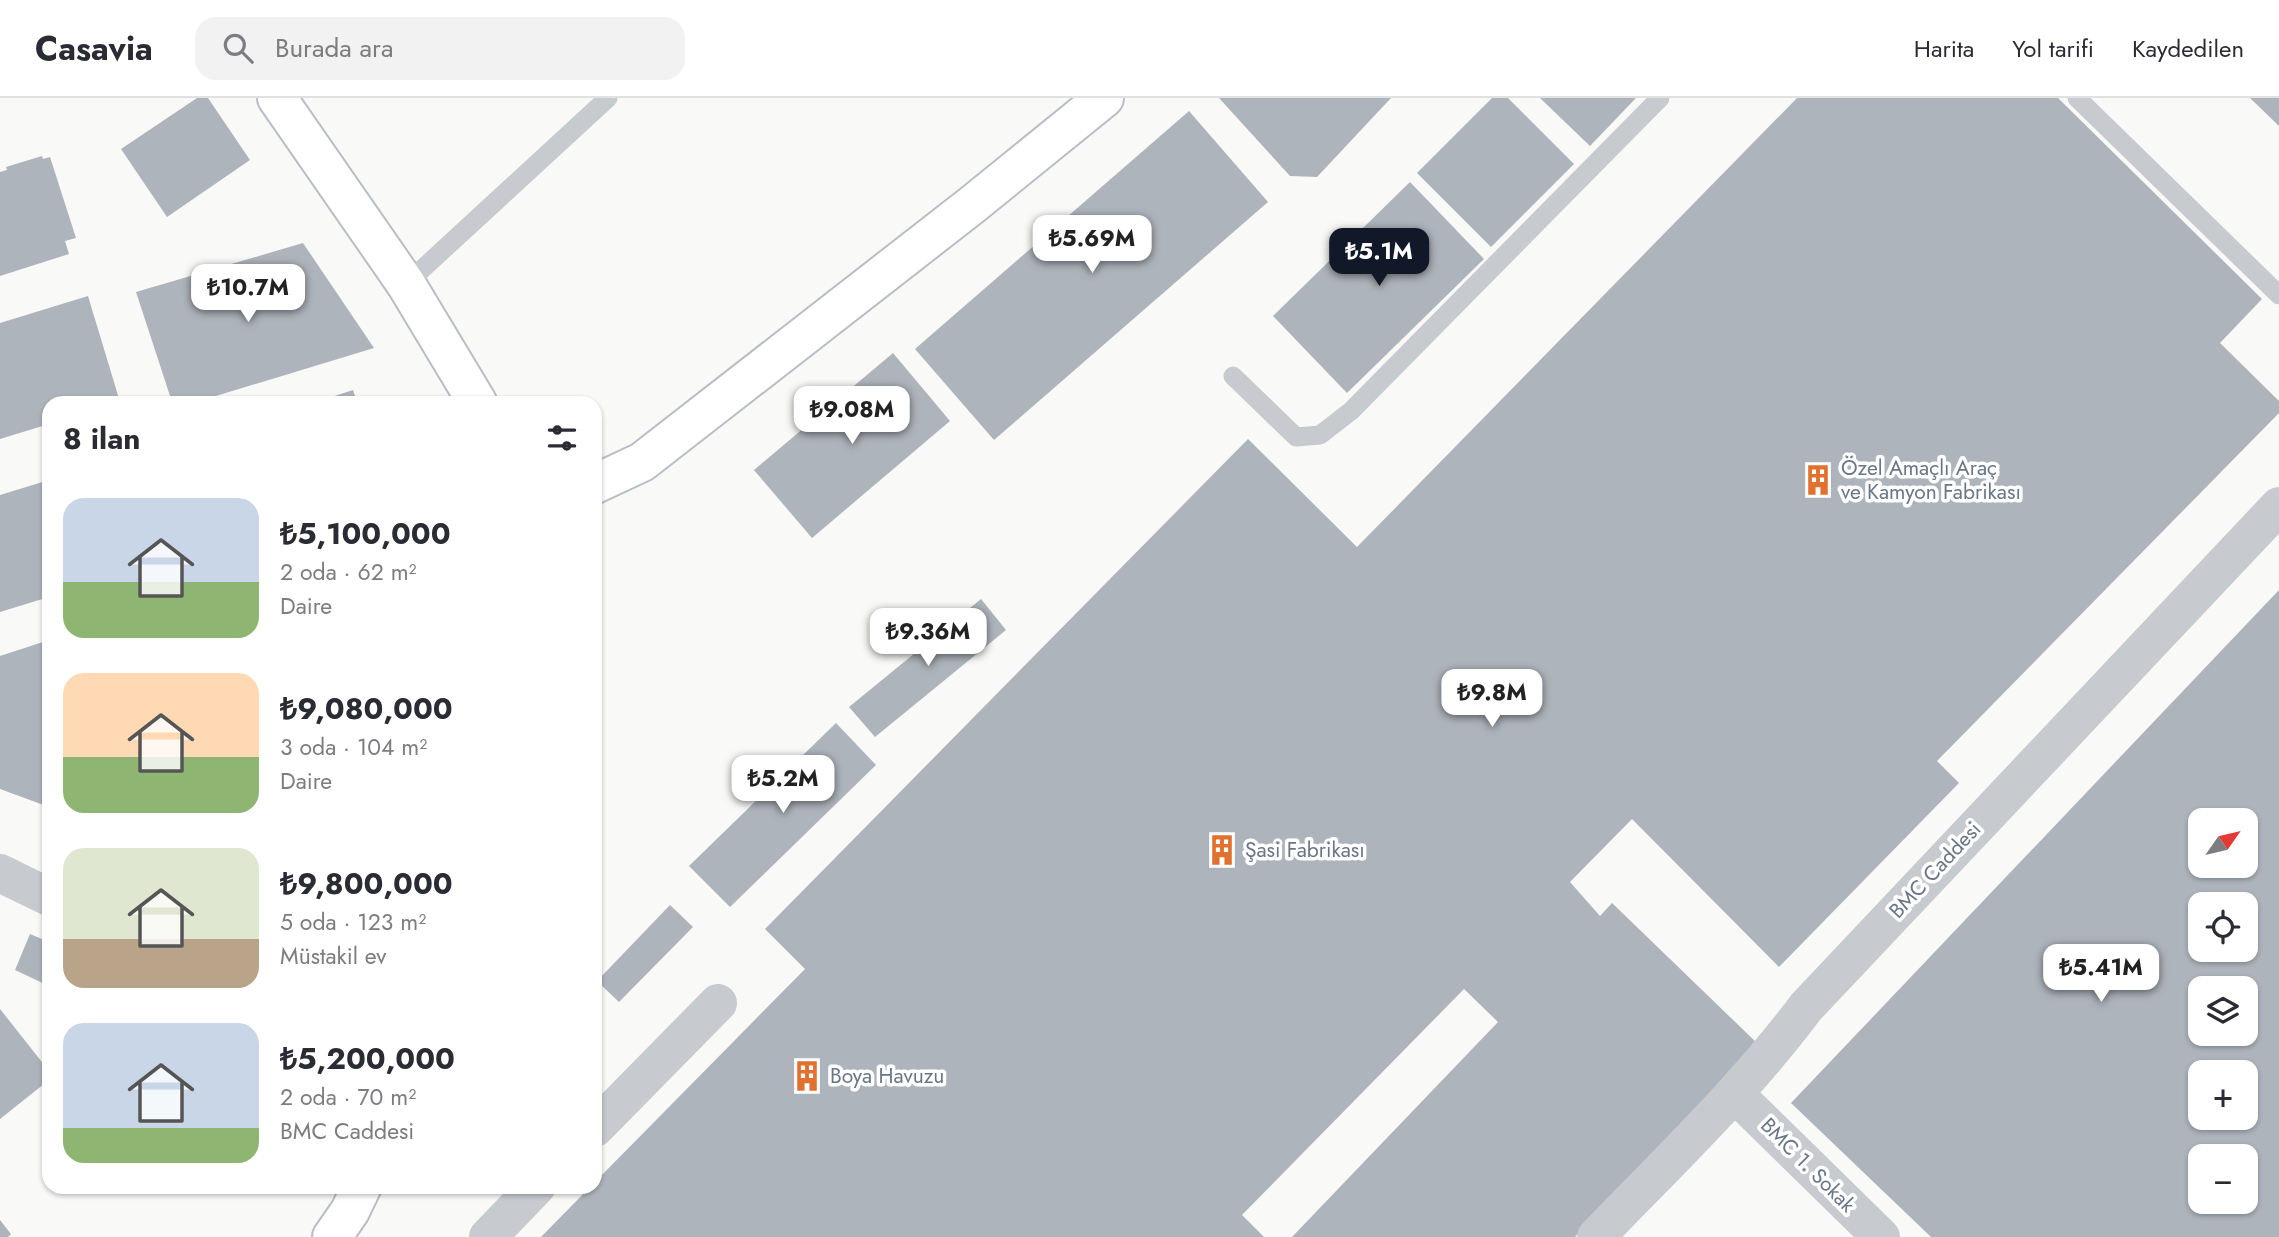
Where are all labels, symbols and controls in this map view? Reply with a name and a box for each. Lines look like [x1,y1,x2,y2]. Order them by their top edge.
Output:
search box [195,17,685,80]
text: Casavia [35,25,153,72]
icon: search [219,29,257,67]
text: Burada ara [275,29,394,67]
text: Harita [1914,31,1974,66]
text: Yol tarifi [2012,31,2094,66]
text: Kaydedilen [2132,31,2244,66]
pin: ₺5.69M [1035,216,1149,275]
text: ₺5.69M [1049,221,1135,255]
pin: ₺5.1M [1330,228,1428,288]
text: ₺5.1M [1345,234,1413,268]
pin: ₺10.7M [191,264,305,324]
text: ₺10.7M [207,270,289,304]
pin: ₺9.08M [795,386,909,446]
text: ₺9.08M [810,392,894,426]
text: 8 ilan [63,417,141,460]
icon: filters [543,419,581,457]
place label: Özel Amaçlı Araç ve Kamyon Fabrikası [1841,453,2021,507]
building icon: Özel Amaçlı Araç ve Kamyon Fabrikası [1801,463,1835,497]
text: ₺5,100,000 [280,512,451,555]
icon: home [119,526,203,610]
text: 2 oda · 62 m² [280,555,417,589]
text: Daire [280,589,332,623]
pin: ₺9.36M [871,608,985,668]
text: ₺9.36M [886,614,970,648]
pin: ₺9.8M [1443,670,1541,729]
text: ₺9.8M [1457,675,1527,709]
text: ₺9,080,000 [280,687,453,730]
icon: home [119,701,203,785]
text: 3 oda · 104 m² [280,730,427,764]
pin: ₺5.2M [734,756,832,815]
text: ₺5.2M [748,761,818,795]
text: Daire [280,764,332,798]
north arrow [2188,808,2258,878]
map controls [2188,808,2258,1214]
street label: BMC Caddesi [1882,815,1988,925]
building icon: Şasi Fabrikası [1205,833,1239,867]
place label: Şasi Fabrikası [1245,835,1365,865]
text: ₺9,800,000 [280,862,453,905]
icon: home [119,876,203,960]
button: locate [2188,892,2258,962]
text: 5 oda · 123 m² [280,905,426,939]
text: Müstakil ev [280,939,386,973]
pin: ₺5.41M [2044,944,2158,1004]
text: ₺5.41M [2059,950,2143,984]
button: layers [2188,976,2258,1046]
text: ₺5,200,000 [280,1037,455,1080]
icon: home [119,1051,203,1135]
building icon: Boya Havuzu [790,1059,824,1093]
button: + [2188,1060,2258,1130]
place label: Boya Havuzu [830,1061,944,1091]
text: 2 oda · 70 m² [280,1080,416,1114]
street label: BMC 1. Sokak [1754,1111,1863,1220]
text: BMC Caddesi [280,1114,414,1148]
button: − [2188,1144,2258,1214]

